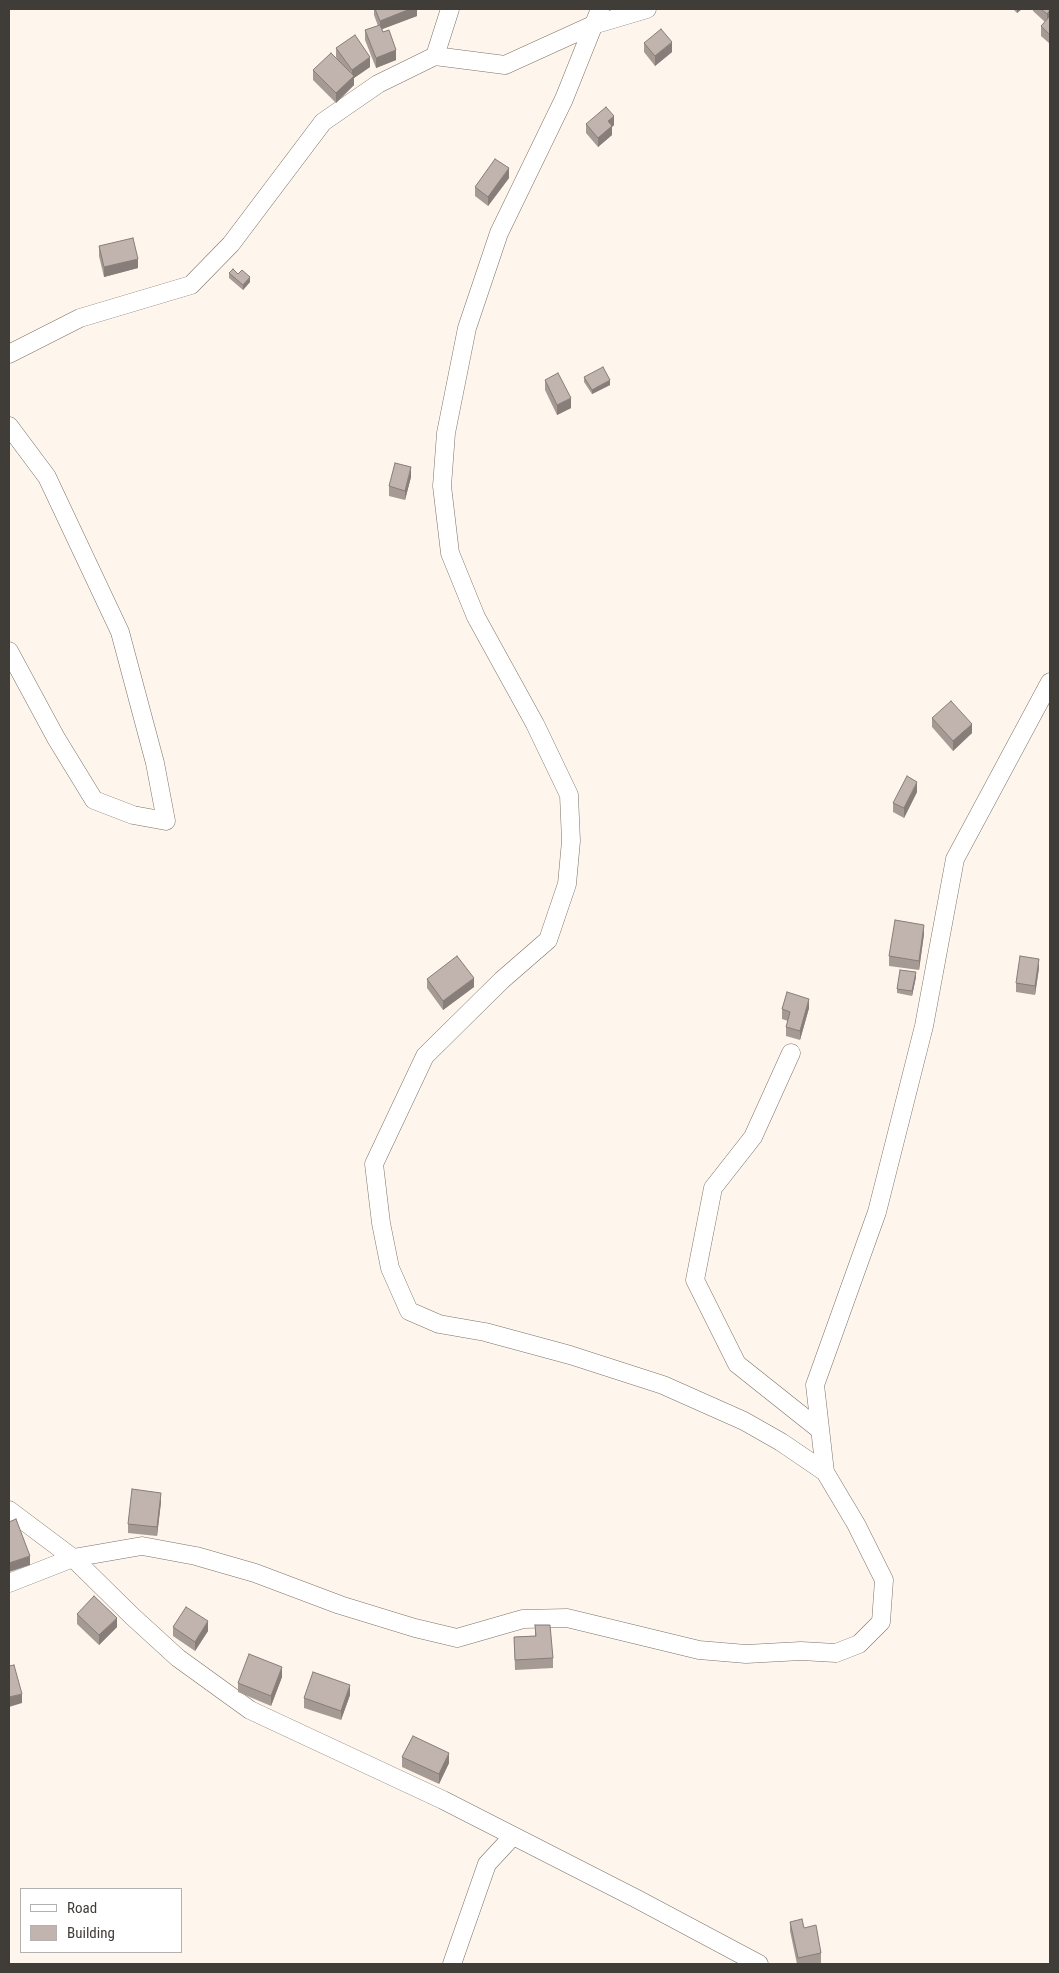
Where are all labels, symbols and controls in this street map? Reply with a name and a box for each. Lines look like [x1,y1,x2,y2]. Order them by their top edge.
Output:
legend [20,1888,182,1953]
text: Road [67,1899,97,1917]
text: Building [67,1924,115,1942]

